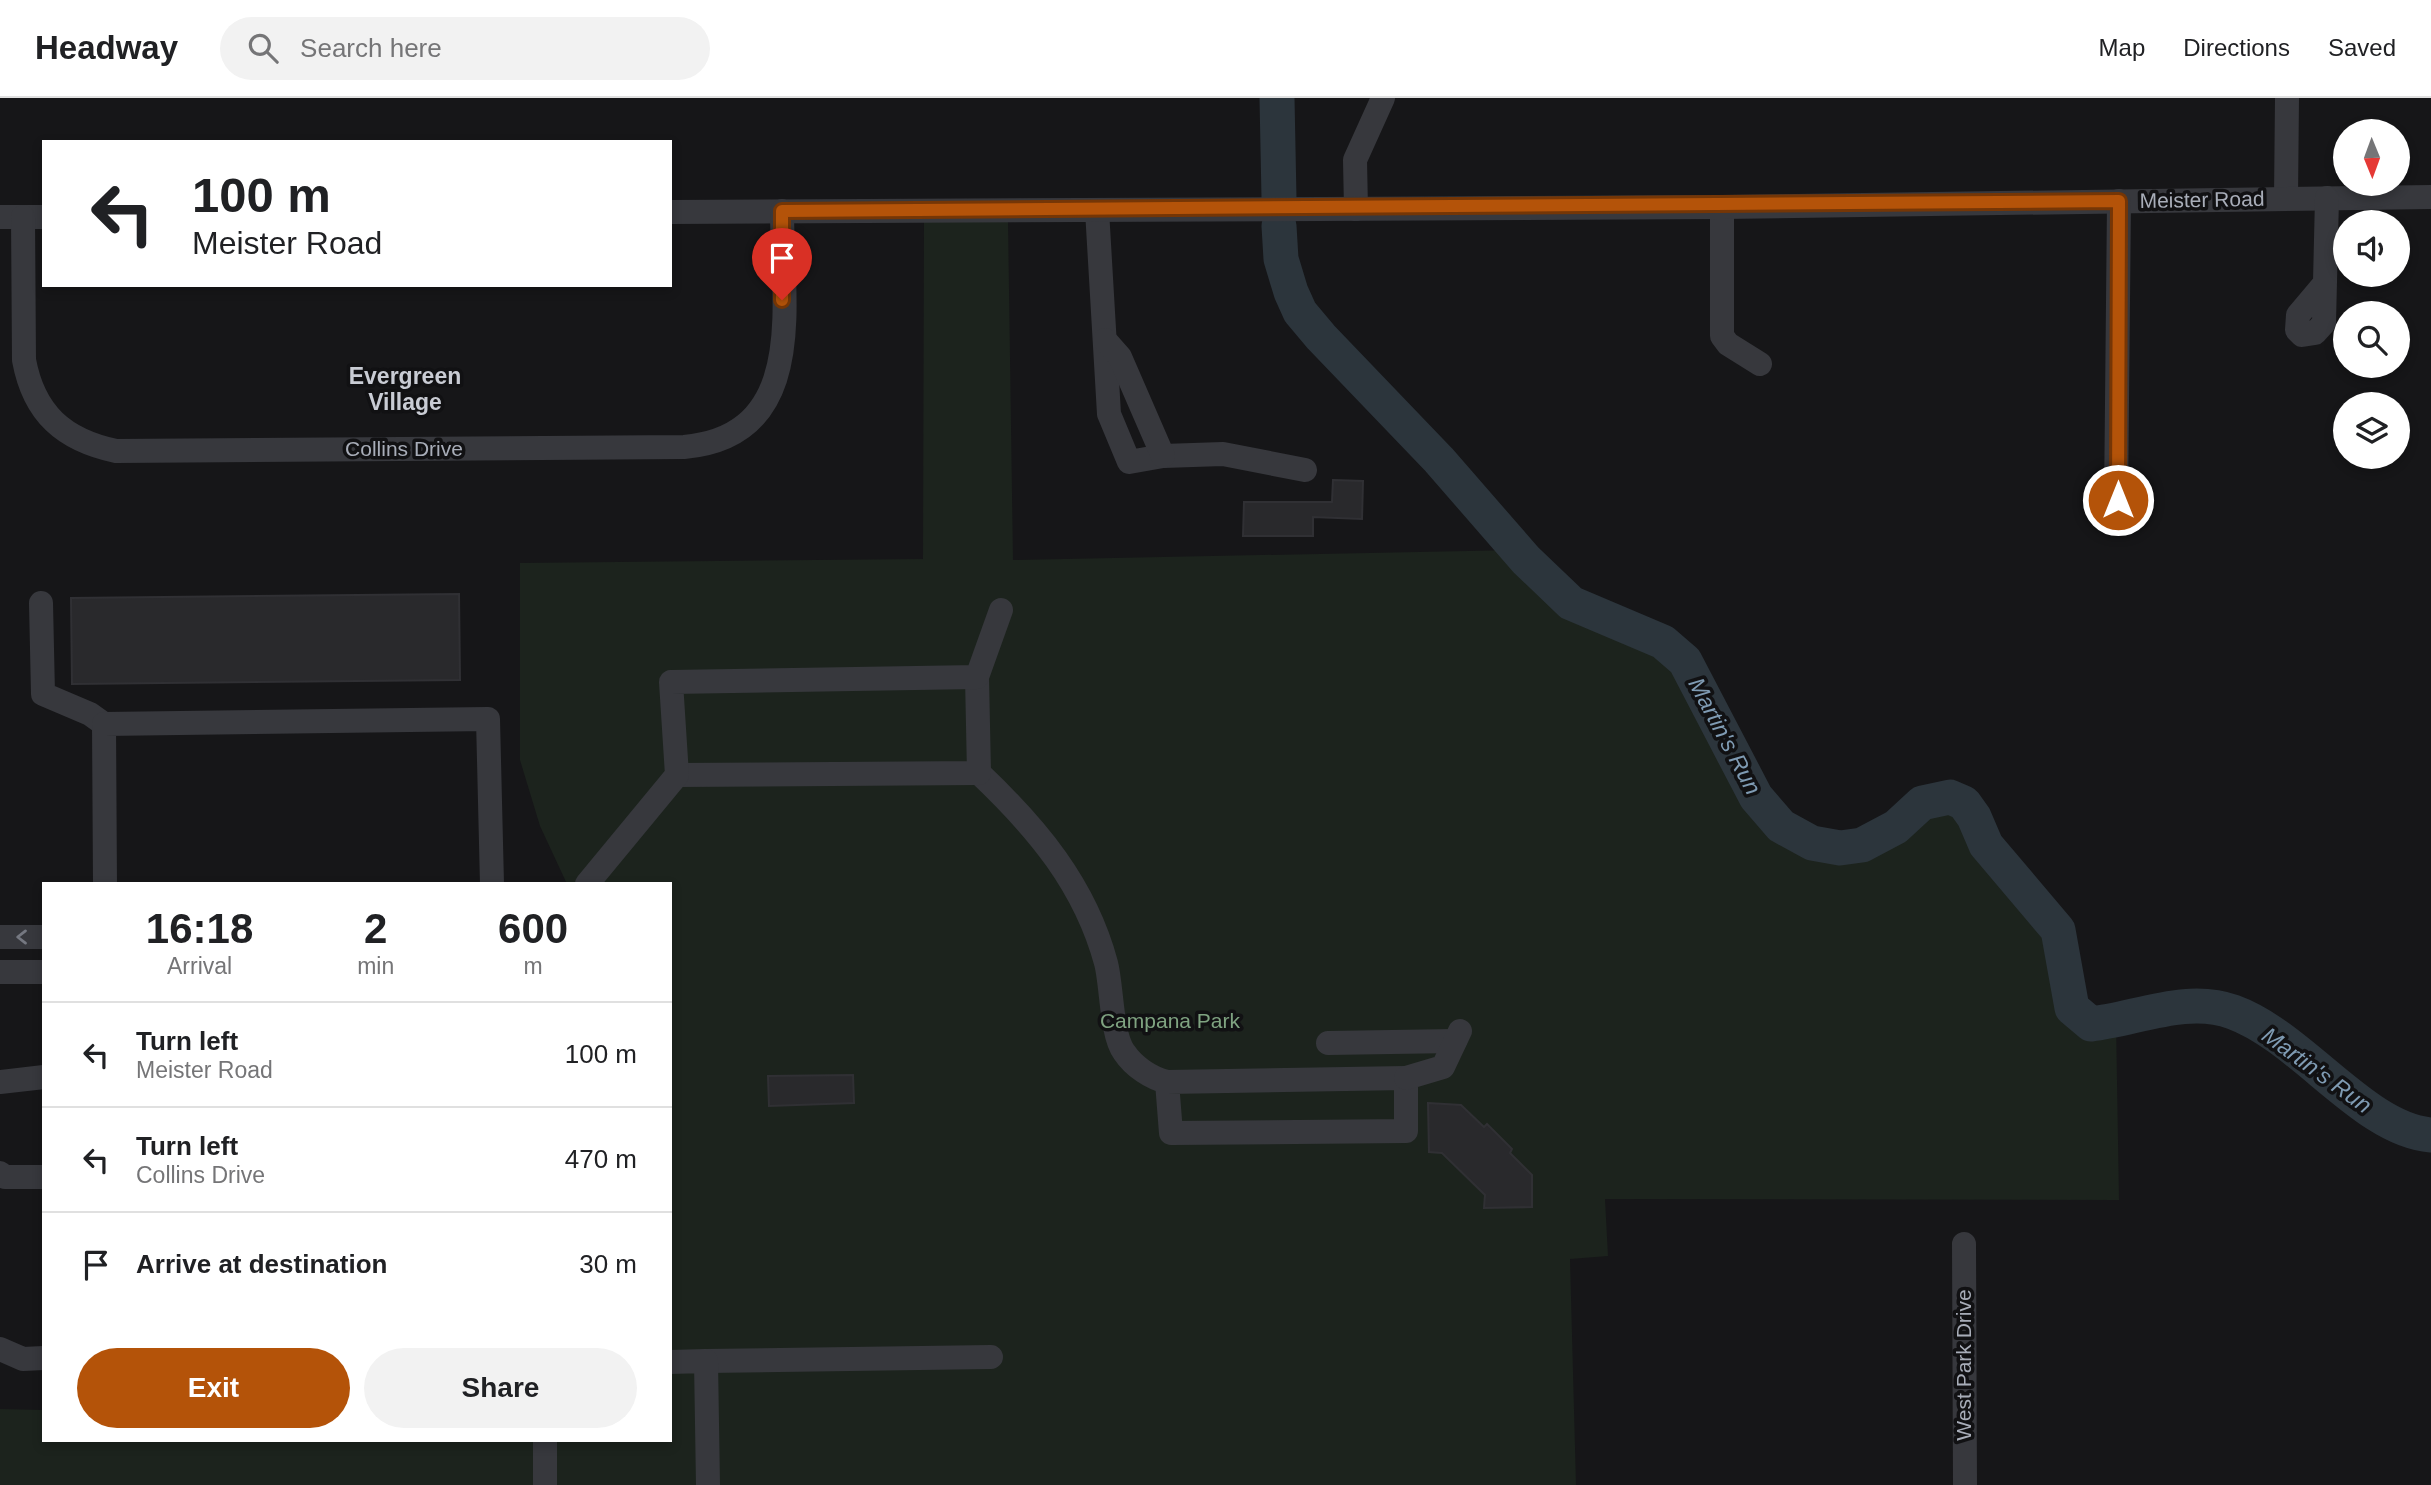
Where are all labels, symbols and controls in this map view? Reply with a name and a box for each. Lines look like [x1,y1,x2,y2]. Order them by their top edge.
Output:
search box [220,17,710,80]
text: Headway [35,29,178,66]
icon: search [244,29,282,67]
text: Search here [300,33,442,63]
text: Map [2099,34,2145,61]
text: Directions [2183,34,2290,61]
text: Saved [2328,34,2396,61]
north arrow [2333,119,2410,196]
map controls [2333,119,2410,469]
icon: left [77,168,168,259]
text: 100 m [192,168,331,222]
street label: Meister Road [2139,187,2265,212]
button: sound [2333,210,2410,287]
text: Meister Road [192,225,382,261]
pin [752,228,812,300]
icon: arrive [763,239,801,277]
button: search [2333,301,2410,378]
district label: Evergreen Village [349,363,461,415]
button: layers [2333,392,2410,469]
street label: Collins Drive [345,437,463,460]
position arrow [2081,463,2155,537]
water label: Martin's Run [1683,673,1767,799]
text: 16:18 [146,905,253,952]
text: 2 [364,905,387,952]
text: 600 [498,905,568,952]
one-way arrow [16,929,27,945]
text: Arrival [167,953,232,979]
text: min [357,953,394,979]
text: m [524,953,543,979]
park label: Campana Park [1100,1009,1241,1032]
water label: Martin's Run [2257,1022,2377,1118]
text: Turn left [136,1026,238,1056]
icon: left [77,1036,115,1074]
text: 100 m [565,1039,637,1069]
text: Meister Road [136,1057,273,1083]
text: Turn left [136,1131,238,1161]
icon: left [77,1141,115,1179]
text: 470 m [565,1144,637,1174]
text: Collins Drive [136,1162,265,1188]
icon: arrive [77,1246,115,1284]
text: Arrive at destination [136,1249,387,1279]
text: 30 m [579,1249,637,1279]
street label: West Park Drive [1952,1289,1975,1441]
button: Exit [77,1348,350,1428]
button: Share [364,1348,637,1428]

